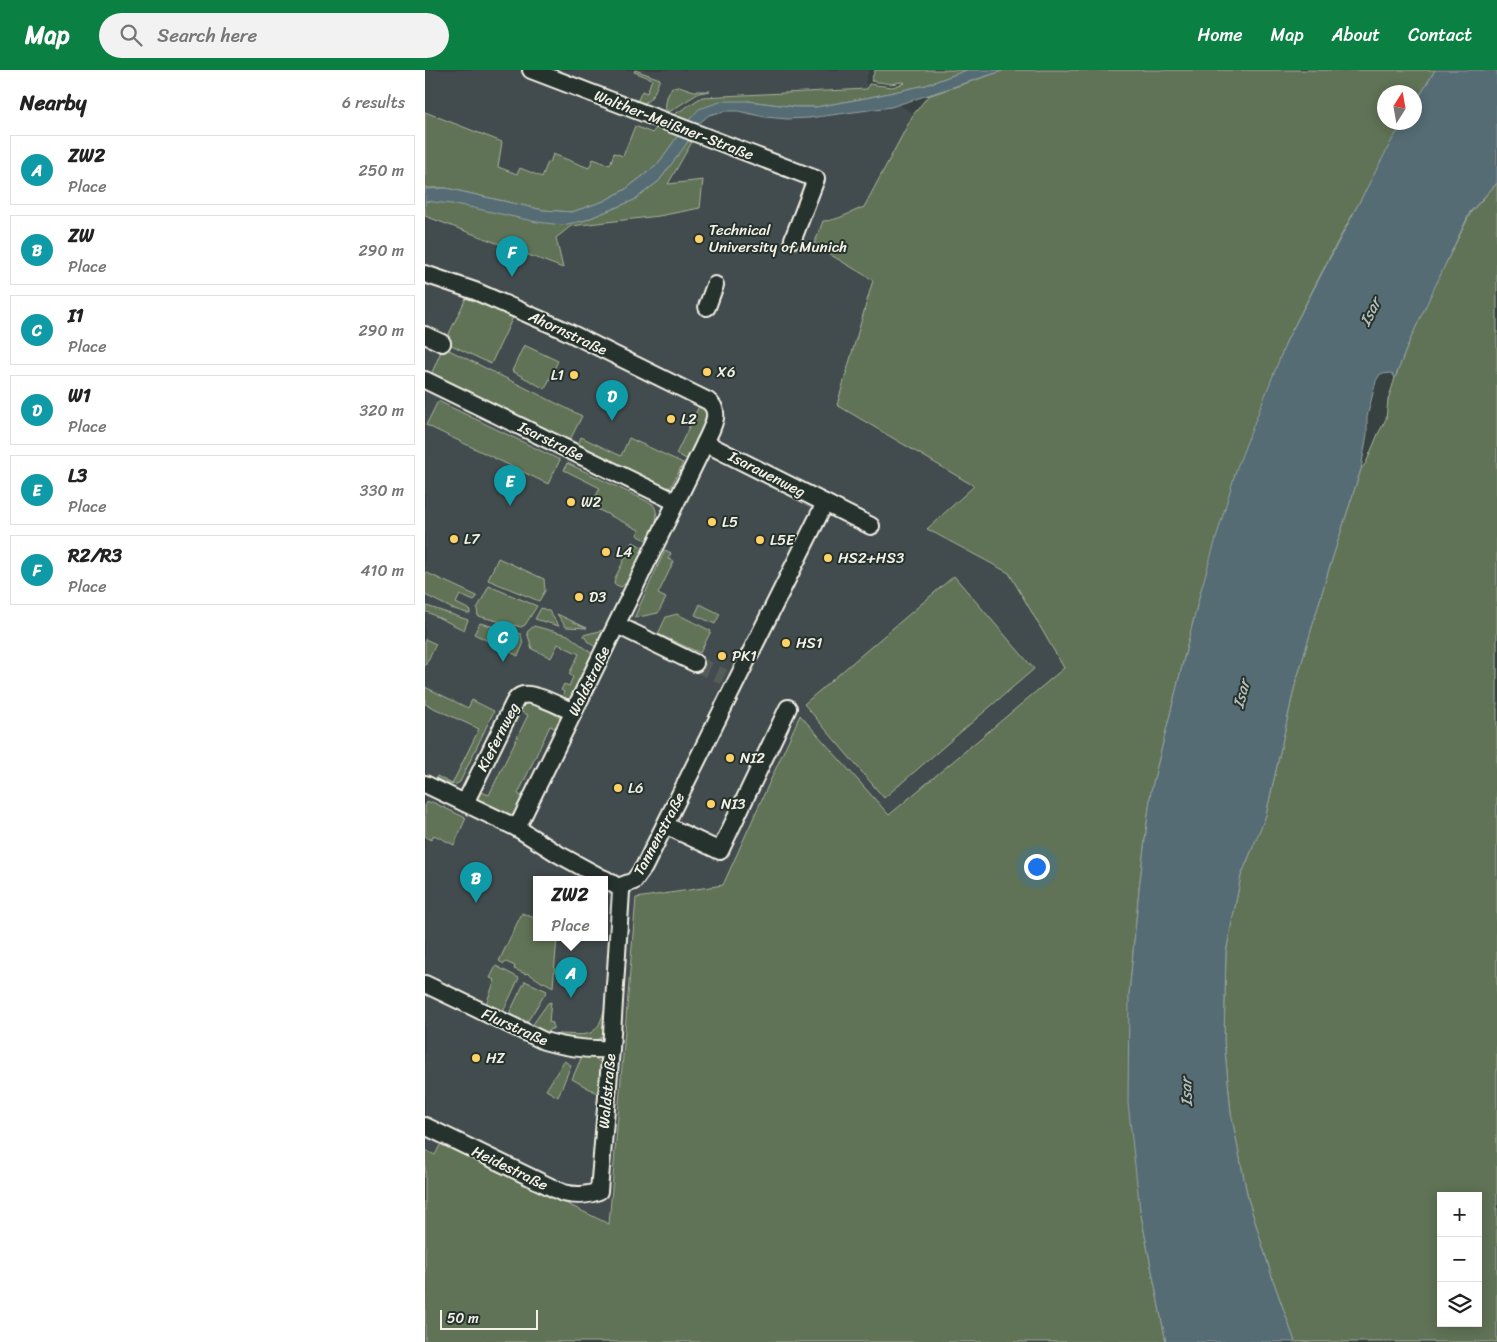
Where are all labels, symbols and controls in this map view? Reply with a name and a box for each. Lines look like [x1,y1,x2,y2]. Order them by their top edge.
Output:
search box [99,13,449,58]
text: Map [25,14,69,56]
text: Search here [157,19,257,52]
text: Home [1198,19,1243,51]
text: Map [1271,19,1304,51]
text: About [1332,19,1380,51]
text: Contact [1408,19,1472,51]
icon: search [117,21,145,49]
street label: Walther-Meißner-Straße [590,83,758,168]
text: Nearby [20,84,86,122]
north arrow [1377,85,1422,130]
text: 6 results [342,88,405,117]
text: ZW2 [68,139,105,172]
text: A [32,156,42,185]
text: 250 m [358,156,404,185]
text: Place [68,172,107,201]
place label: Technical University of Munich [709,217,847,260]
text: ZW [68,219,94,252]
marker: Technical University of Munich [693,233,705,245]
text: B [32,236,42,265]
text: 290 m [358,236,404,265]
pin: F [496,236,528,277]
text: Place [68,252,107,281]
water label: Isar [1350,290,1391,332]
text: I1 [68,299,84,332]
street label: Ahornstraße [523,303,612,363]
text: C [32,316,42,345]
text: 290 m [358,316,404,345]
text: Place [68,332,107,361]
place label: X6 [716,359,735,385]
place label: L1 [551,362,564,388]
marker: X6 [701,366,713,378]
marker: L1 [568,369,580,381]
text: W1 [68,379,91,412]
pin: D [596,380,628,421]
text: D [32,396,42,425]
text: 320 m [359,396,404,425]
place label: L2 [681,406,697,432]
text: Place [68,412,107,441]
street label: Isarstraße [513,413,588,468]
marker: L2 [665,413,677,425]
street label: Isarauenweg [723,443,811,505]
text: L3 [68,459,87,492]
pin: E [494,465,526,506]
text: E [33,476,41,505]
text: 330 m [360,476,404,505]
place label: W2 [581,489,602,515]
text: Place [68,492,107,521]
marker: W2 [565,496,577,508]
place label: L5 [722,509,738,535]
marker: L5 [706,516,718,528]
place label: L7 [464,526,481,552]
place label: L5E [770,527,796,553]
marker: L7 [448,533,460,545]
marker: L5E [754,534,766,546]
text: R2/R3 [68,539,122,572]
place label: L4 [616,539,632,565]
place label: HS2+HS3 [838,545,904,571]
marker: L4 [600,546,612,558]
marker: HS2+HS3 [822,552,834,564]
text: F [33,556,41,585]
text: 410 m [361,556,404,585]
text: Place [68,572,107,601]
place label: D3 [589,584,606,610]
marker: D3 [573,591,585,603]
pin: C [487,621,519,662]
place label: HS1 [796,630,822,656]
marker: HS1 [780,637,792,649]
street label: Waldstraße [561,641,617,721]
place label: PK1 [732,643,757,669]
marker: PK1 [716,650,728,662]
water label: Isar [1223,673,1259,712]
street label: Kiefernweg [469,697,527,776]
place label: NI2 [740,745,765,771]
marker: NI2 [724,752,736,764]
place label: L6 [628,775,643,801]
marker: L6 [612,782,624,794]
street label: Tannenstraße [626,787,692,881]
place label: NI3 [721,791,746,817]
marker: NI3 [705,798,717,810]
your location [1024,854,1050,880]
pin: B [460,862,492,903]
popup [533,876,608,941]
text: ZW2 [551,878,588,911]
text: Place [551,911,590,940]
pin: A [555,957,587,998]
street label: Flurstraße [477,1001,553,1053]
place label: HZ [486,1045,506,1071]
marker: HZ [470,1052,482,1064]
street label: Waldstraße [591,1052,623,1130]
water label: Isar [1171,1074,1201,1108]
street label: Heidestraße [467,1138,553,1198]
map controls [1437,1192,1482,1327]
button: + [1437,1192,1482,1237]
button: − [1437,1237,1482,1282]
button: layers [1437,1282,1482,1327]
text: 50 m [447,1306,479,1331]
scale bar [440,1307,537,1330]

